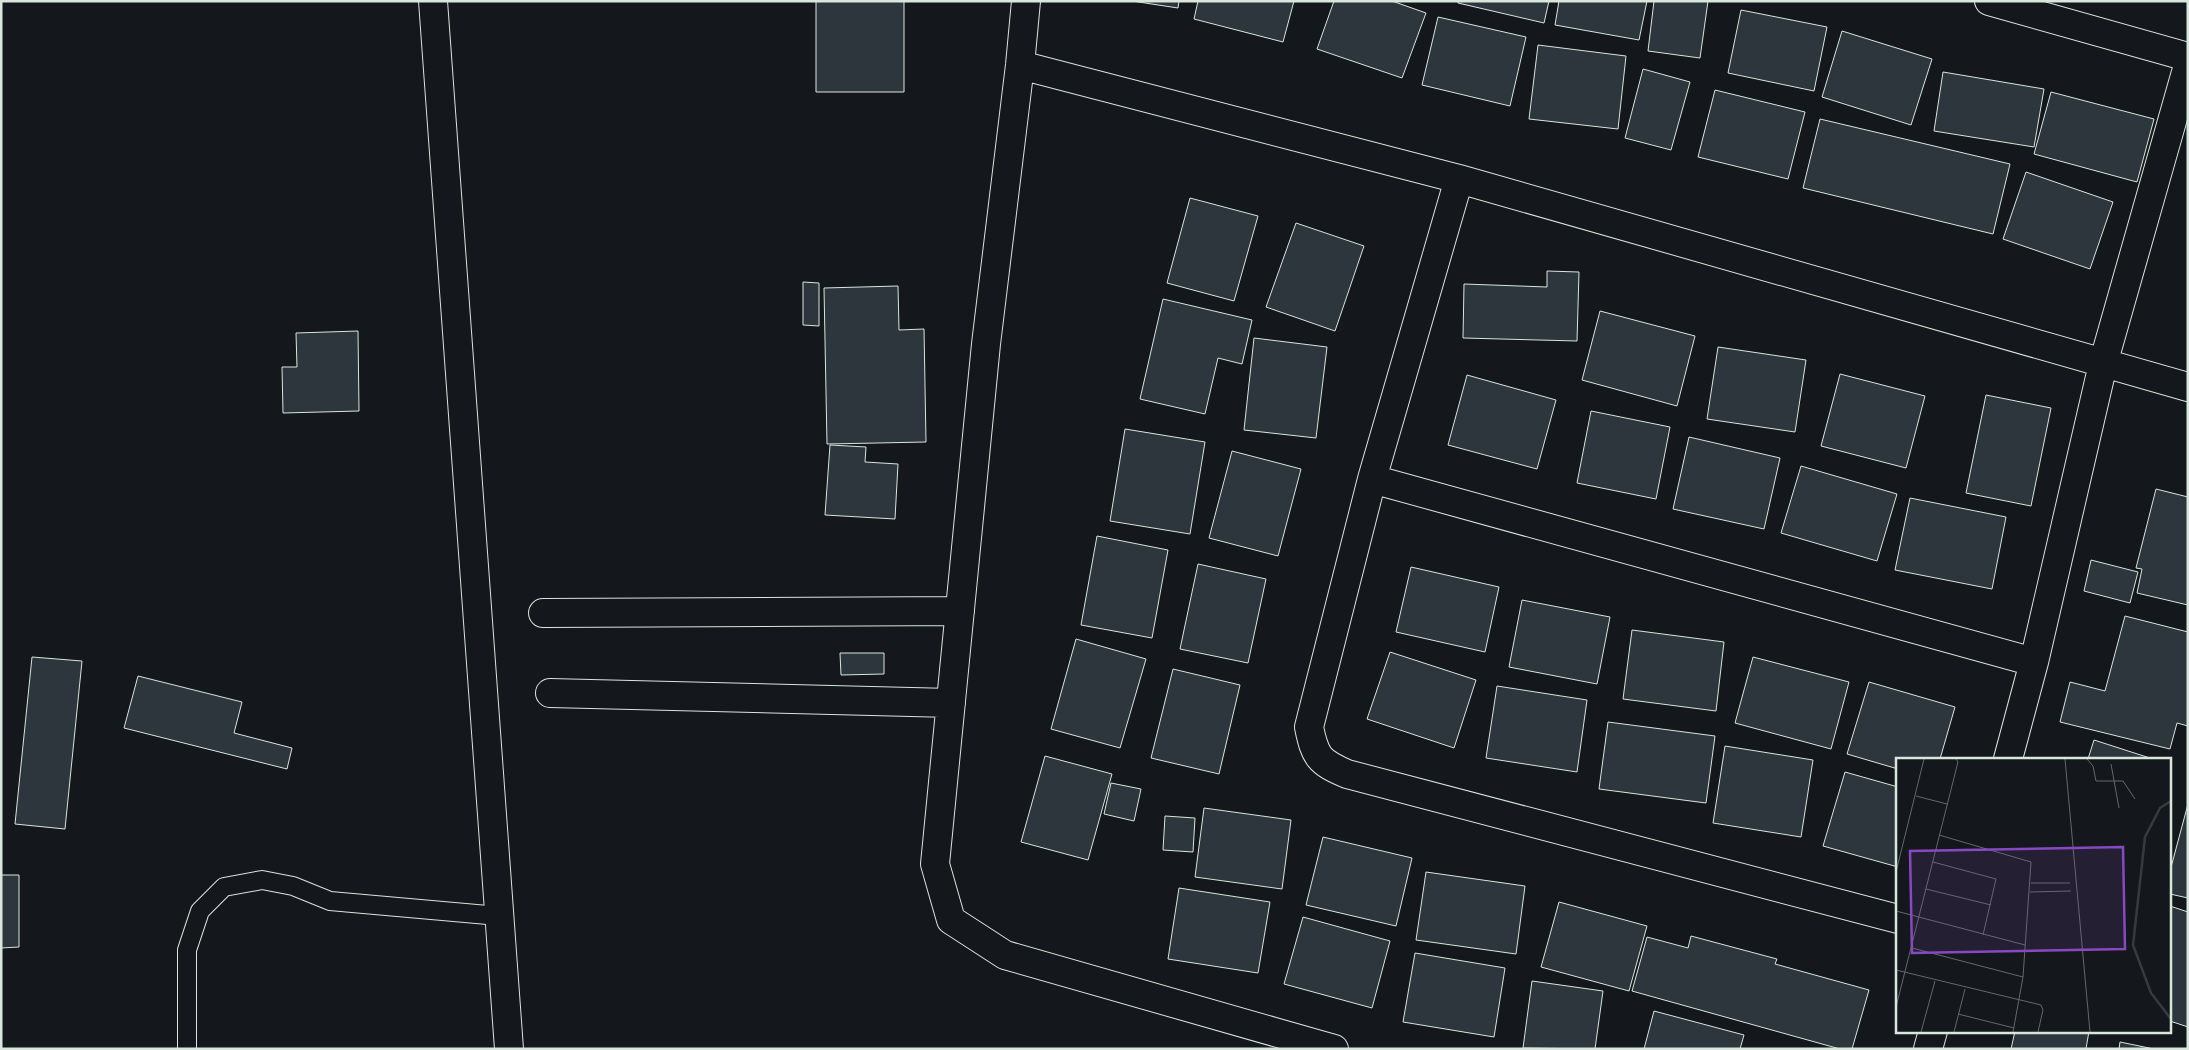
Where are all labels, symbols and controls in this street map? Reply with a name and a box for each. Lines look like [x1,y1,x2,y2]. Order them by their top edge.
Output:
inset map [1896,758,2172,1032]

